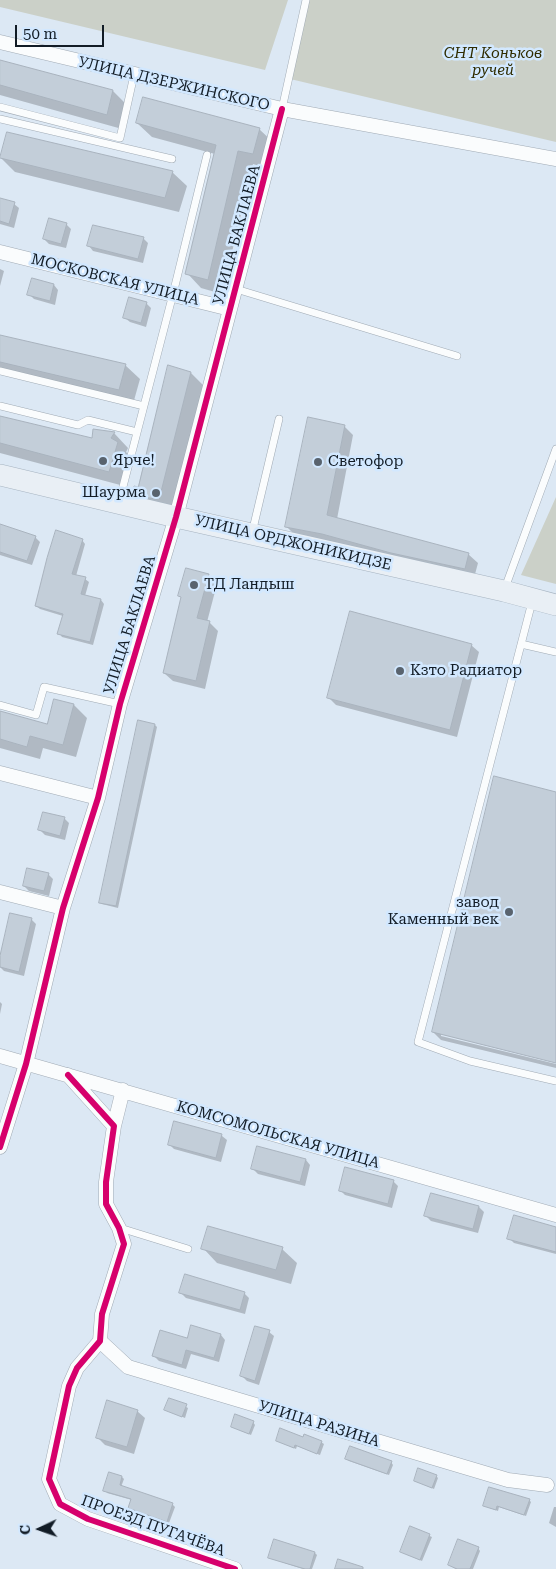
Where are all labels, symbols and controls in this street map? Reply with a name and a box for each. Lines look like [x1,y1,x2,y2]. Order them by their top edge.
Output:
scale bar [18,15,106,47]
text: 50 m [23,25,57,43]
park label: СНТ Коньков ручей [444,45,542,80]
street label: УЛИЦА ДЗЕРЖИНСКОГО [77,53,271,115]
street label: УЛИЦА БАКЛАЕВА [210,163,264,307]
street label: МОСКОВСКАЯ УЛИЦА [29,250,201,310]
place label: Ярче! [113,452,155,470]
place label: Светофор [328,453,403,471]
marker: Ярче! [97,455,109,467]
marker: Светофор [312,456,324,468]
place label: Шаурма [82,484,146,502]
marker: Шаурма [150,487,162,499]
street label: УЛИЦА ОРДЖОНИКИДЗЕ [193,512,393,574]
street label: УЛИЦА БАКЛАЕВА [100,553,160,697]
place label: ТД Ландыш [204,576,294,594]
marker: ТД Ландыш [188,579,200,591]
place label: Кзто Радиатор [410,662,522,680]
marker: Кзто Радиатор [394,665,406,677]
place label: завод Каменный век [388,894,499,929]
marker: завод Каменный век [503,906,515,918]
street label: КОМСОМОЛЬСКАЯ УЛИЦА [174,1097,382,1173]
street label: УЛИЦА РАЗИНА [256,1397,382,1451]
street label: ПРОЕЗД ПУГАЧЁВА [79,1492,227,1560]
north arrow [15,1504,65,1554]
text: С [17,1524,33,1535]

